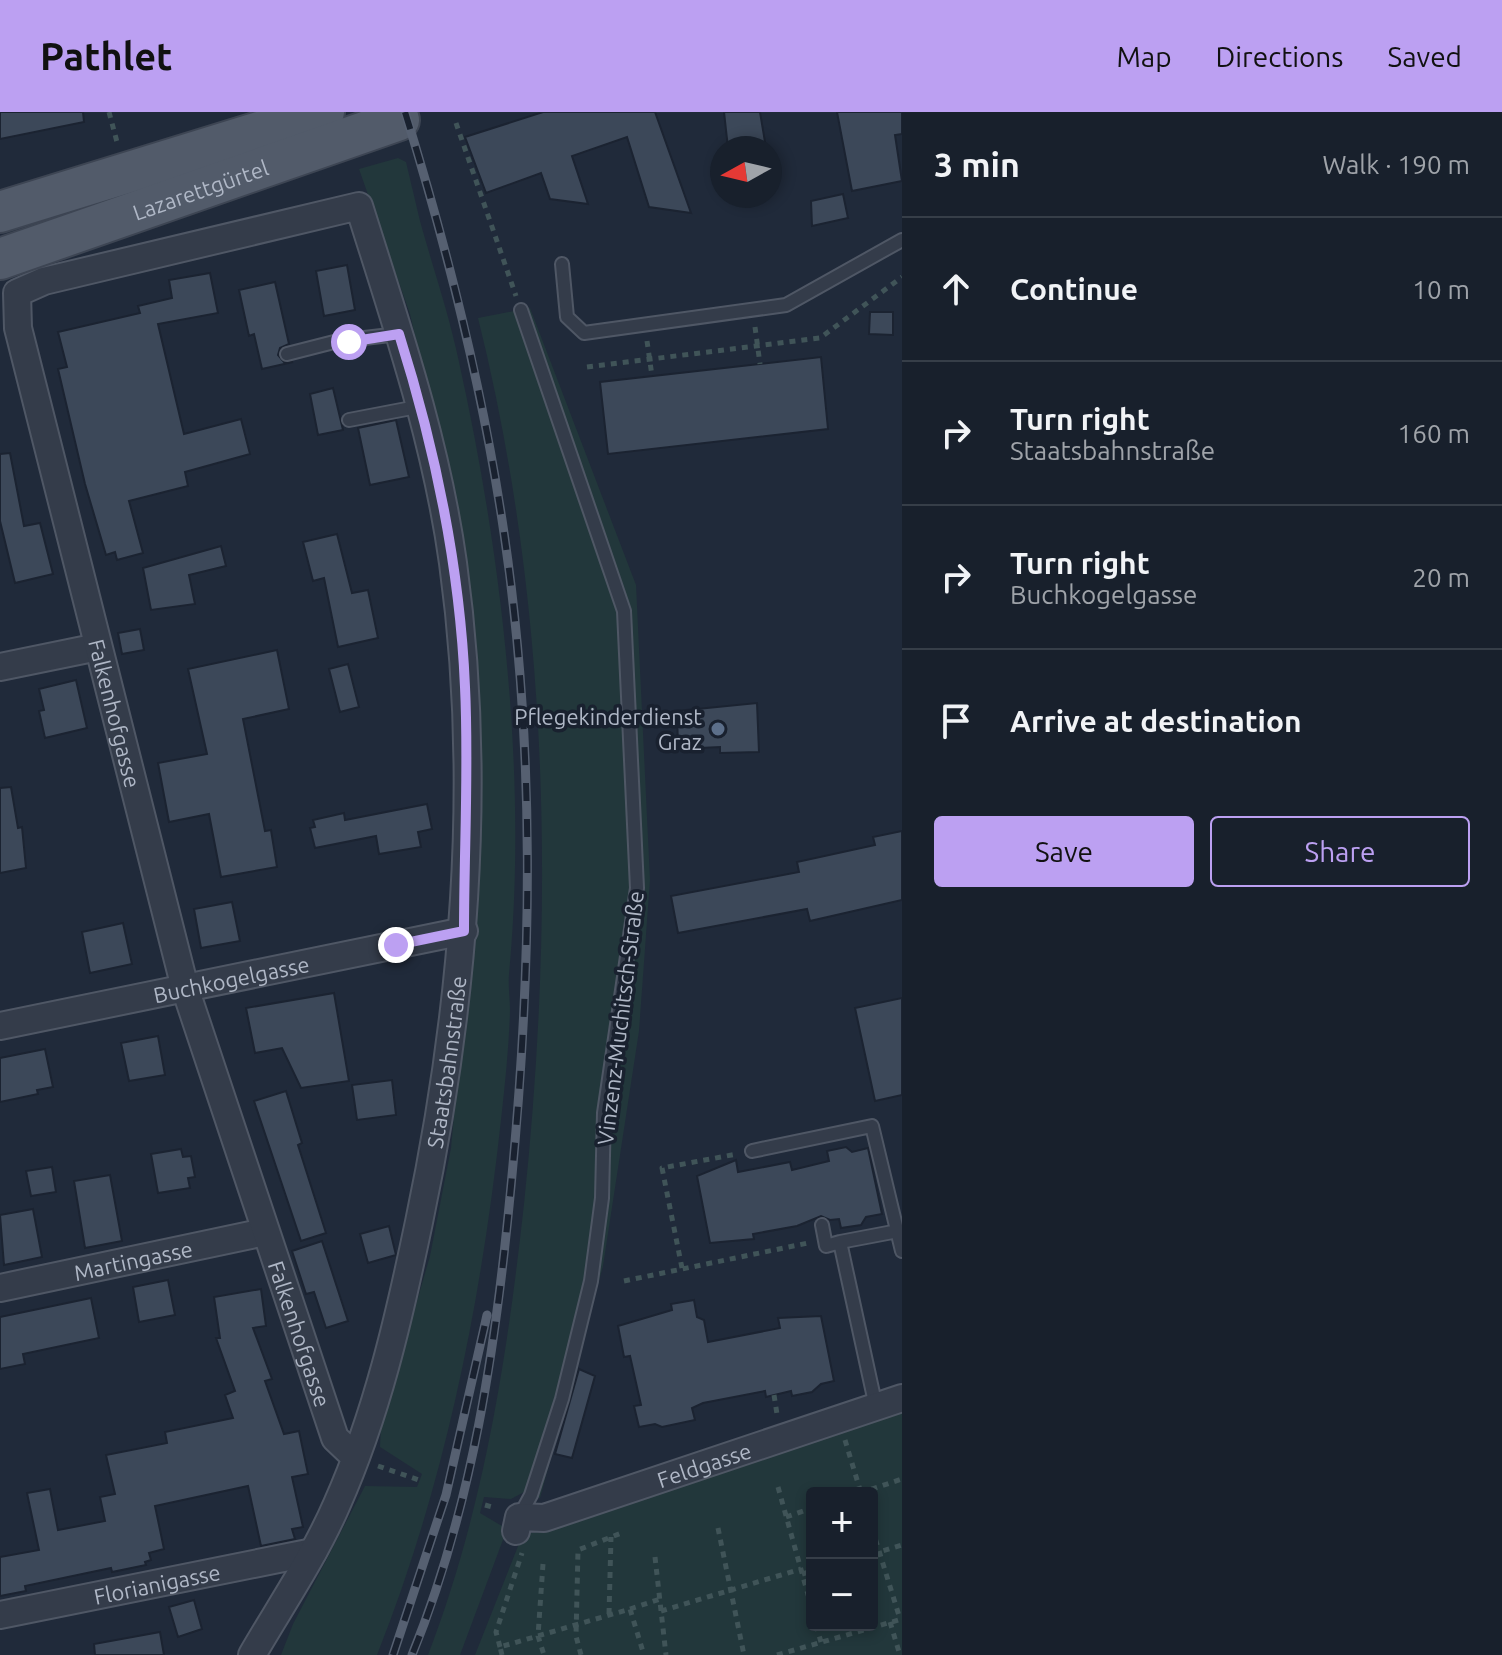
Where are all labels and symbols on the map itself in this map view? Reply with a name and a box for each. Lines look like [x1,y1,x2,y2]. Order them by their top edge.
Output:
north arrow [710,136,782,208]
street label: Lazarettgürtel [129,154,271,224]
route start [331,324,367,360]
street label: Falkenhofgasse [85,636,146,790]
place label: Pflegekinderdienst Graz [514,704,702,754]
marker: Pflegekinderdienst Graz [709,720,727,738]
street label: Vinzenz-Muchitsch-Straße [592,889,648,1147]
route end [378,927,414,963]
street label: Buchkogelgasse [151,950,311,1007]
street label: Staatsbahnstraße [421,975,470,1150]
street label: Martingasse [71,1235,195,1285]
street label: Falkenhofgasse [264,1258,336,1410]
street label: Feldgasse [654,1437,754,1492]
street label: Florianigasse [91,1559,222,1608]

